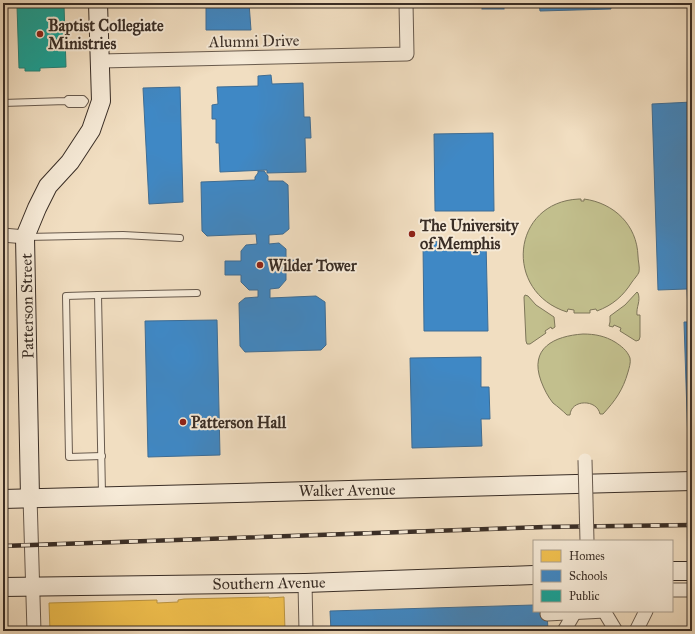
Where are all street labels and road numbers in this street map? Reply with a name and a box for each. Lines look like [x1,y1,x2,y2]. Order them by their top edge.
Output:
street label: Alumni Drive [208,31,300,51]
street label: Patterson Street [17,253,37,359]
street label: Walker Avenue [298,480,396,500]
street label: Southern Avenue [212,573,326,593]

